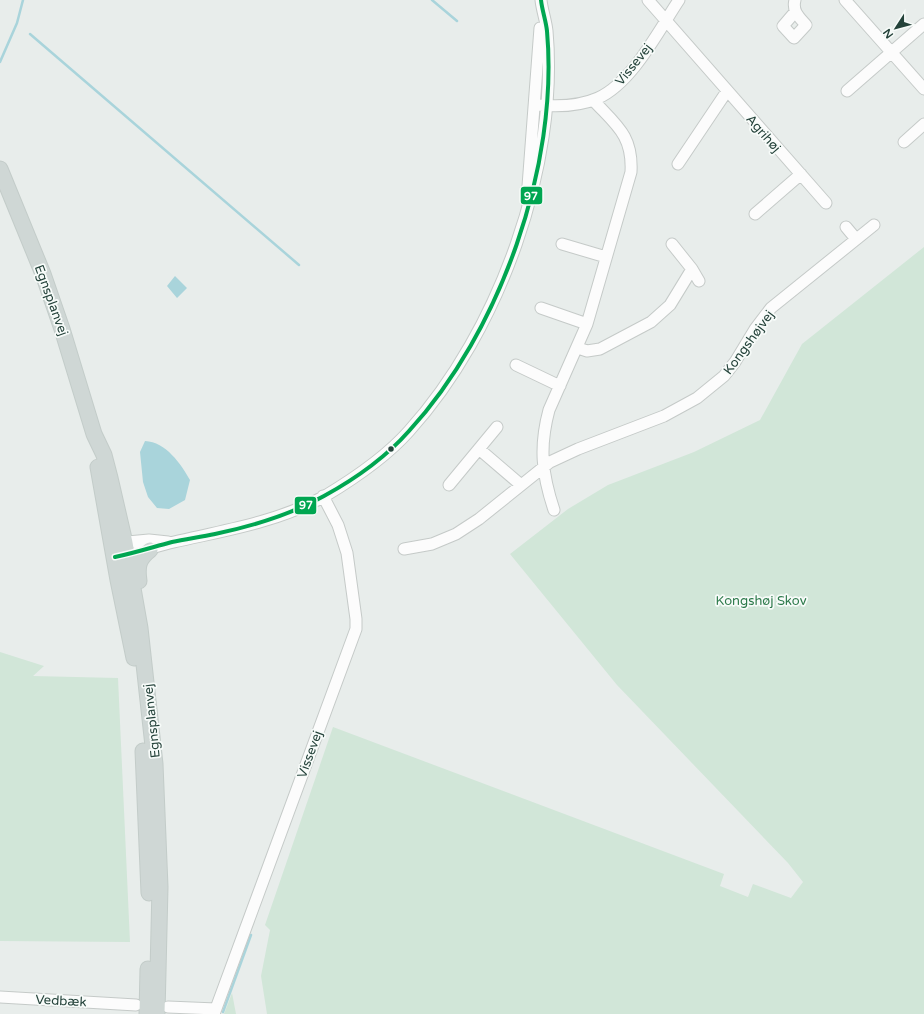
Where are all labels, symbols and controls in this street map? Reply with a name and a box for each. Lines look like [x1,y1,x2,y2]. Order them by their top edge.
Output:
north arrow [876,8,916,48]
text: N [880,26,896,41]
street label: Vissevej [612,40,656,89]
street label: Agrihøj [742,111,784,156]
line badge: 97 [520,186,543,205]
text: 97 [524,190,538,203]
street label: Egnsplanvej [31,263,71,338]
street label: Kongshøjvej [720,307,777,378]
unlabelled marker [386,444,396,454]
line badge: 97 [294,496,317,515]
text: 97 [299,499,313,512]
park label: Kongshøj Skov [715,593,807,609]
street label: Egnsplanvej [140,683,164,759]
street label: Vissevej [294,728,326,780]
street label: Vedbæk [35,992,87,1010]

